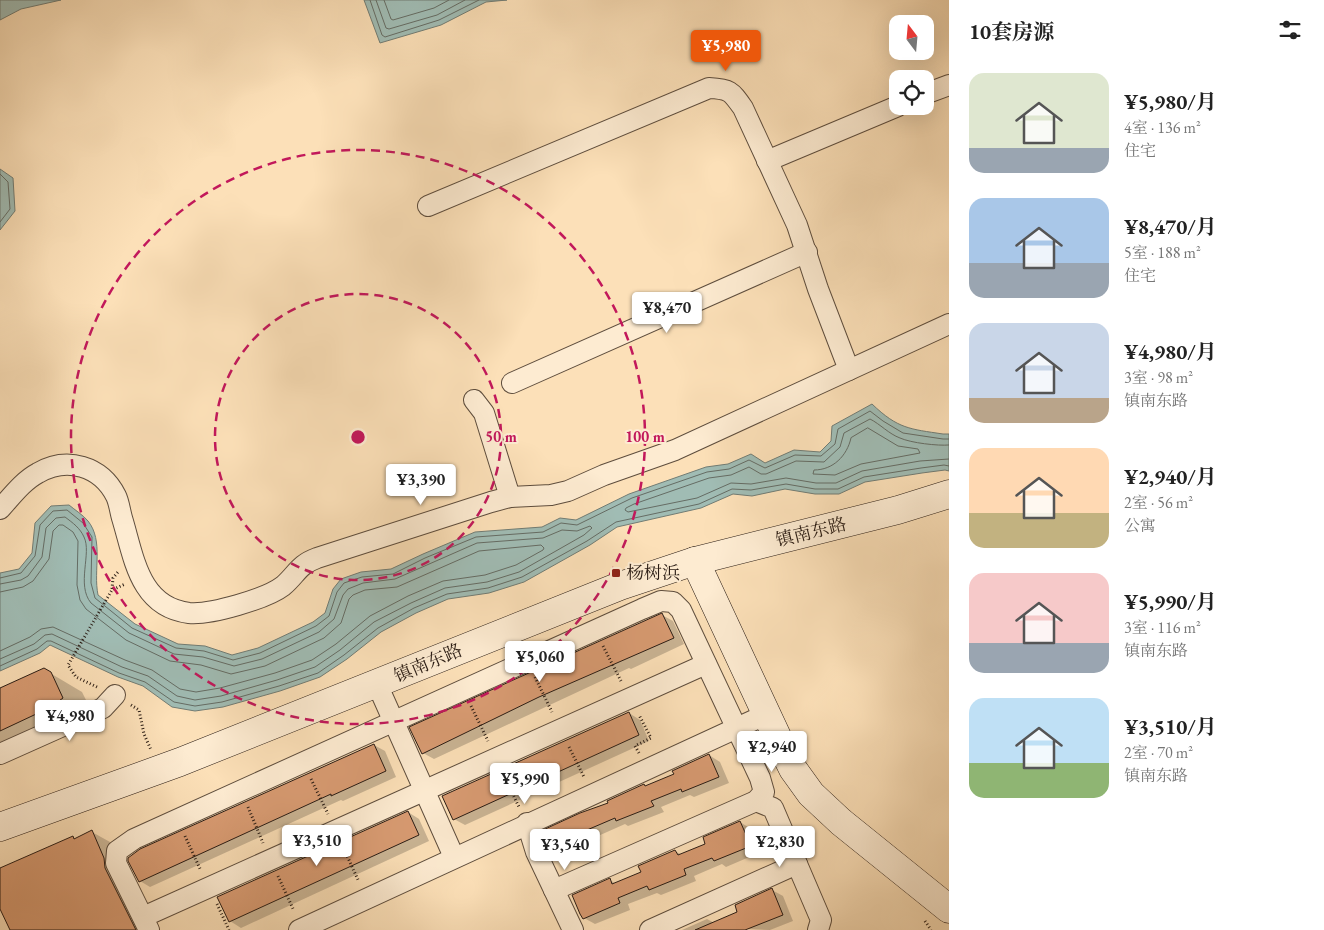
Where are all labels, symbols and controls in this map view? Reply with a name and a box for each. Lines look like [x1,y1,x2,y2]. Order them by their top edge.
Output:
north arrow [889,15,934,60]
map controls [889,15,934,115]
icon: filters [1276,16,1304,44]
text: 10套房源 [969,18,1054,45]
pin: ¥5,980 [685,30,767,72]
text: ¥5,980 [702,35,750,56]
button: locate [889,70,934,115]
text: ¥5,980/月 [1124,88,1217,115]
icon: home [1009,93,1069,153]
text: 4室 · 136 m² [1124,117,1201,138]
text: 住宅 [1124,140,1156,161]
text: ¥8,470/月 [1124,213,1217,240]
icon: home [1009,218,1069,278]
text: 5室 · 188 m² [1124,242,1201,263]
text: 住宅 [1124,265,1156,286]
pin: ¥8,470 [626,292,708,334]
text: ¥8,470 [643,297,691,318]
text: ¥4,980/月 [1124,338,1217,365]
icon: home [1009,343,1069,403]
text: 3室 · 98 m² [1124,367,1193,388]
text: 镇南东路 [1124,390,1188,411]
text: 50 m [485,427,517,446]
text: 100 m [625,427,665,446]
centre of rings [349,428,367,446]
text: ¥2,940/月 [1124,463,1217,490]
pin: ¥3,390 [380,464,462,506]
icon: home [1009,468,1069,528]
text: ¥3,390 [397,469,445,490]
text: 2室 · 56 m² [1124,492,1193,513]
street label: 镇南东路 [773,512,849,551]
text: 公寓 [1124,515,1156,536]
place label: 杨树浜 [626,561,680,584]
marker: 杨树浜 [610,567,622,579]
text: ¥5,990/月 [1124,588,1217,615]
icon: home [1009,593,1069,653]
text: 3室 · 116 m² [1124,617,1201,638]
street label: 镇南东路 [390,638,465,687]
pin: ¥5,060 [499,640,581,683]
text: 镇南东路 [1124,640,1188,661]
text: ¥5,060 [516,646,564,667]
pin: ¥4,980 [29,700,111,742]
text: ¥4,980 [46,705,94,726]
text: ¥3,510/月 [1124,713,1217,740]
icon: home [1009,718,1069,778]
pin: ¥2,940 [731,730,813,773]
text: ¥2,940 [748,736,796,757]
text: 2室 · 70 m² [1124,742,1193,763]
pin: ¥5,990 [484,762,566,805]
text: 镇南东路 [1124,765,1188,786]
text: ¥5,990 [501,768,549,789]
pin: ¥3,510 [276,824,358,867]
pin: ¥2,830 [739,826,821,868]
pin: ¥3,540 [524,828,606,871]
text: ¥3,510 [293,830,341,851]
text: ¥2,830 [756,831,804,852]
text: ¥3,540 [541,834,589,855]

